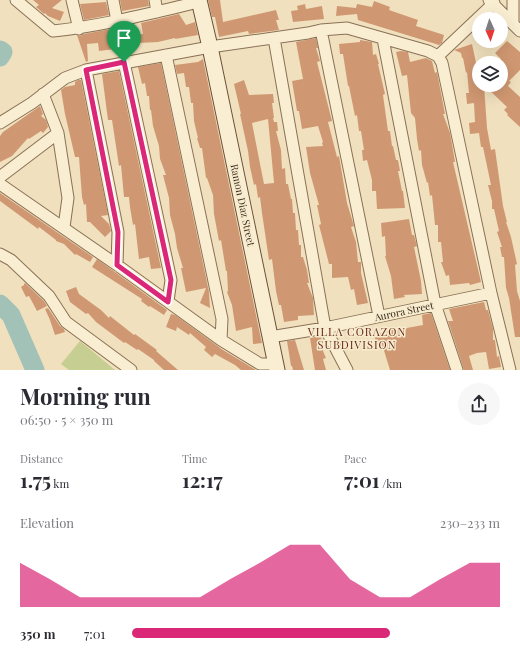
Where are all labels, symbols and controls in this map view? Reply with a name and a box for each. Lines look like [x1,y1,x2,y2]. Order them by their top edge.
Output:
north arrow [472,12,508,48]
map controls [472,12,508,92]
pin [107,21,141,62]
icon: arrive [113,27,135,49]
button: layers [472,56,508,92]
street label: Ramon Diaz Street [227,163,259,248]
street label: Aurora Street [372,298,435,324]
district label: VILLA CORAZON SUBDIVISION [307,324,406,352]
text: Morning run [20,381,151,411]
button: share [458,383,500,425]
text: 06:50 · 5 × 350 m [20,411,113,428]
text: Distance [20,451,63,466]
text: Time [182,451,207,466]
text: Pace [344,451,367,466]
text: 1.75 [20,466,51,493]
text: 12:17 [182,466,223,493]
text: 7:01 [344,466,379,493]
text: km [51,476,69,491]
text: /km [379,476,402,491]
text: Elevation [20,514,74,531]
text: 230–233 m [440,514,500,531]
text: 350 m [20,625,56,642]
text: 7:01 [84,625,105,642]

